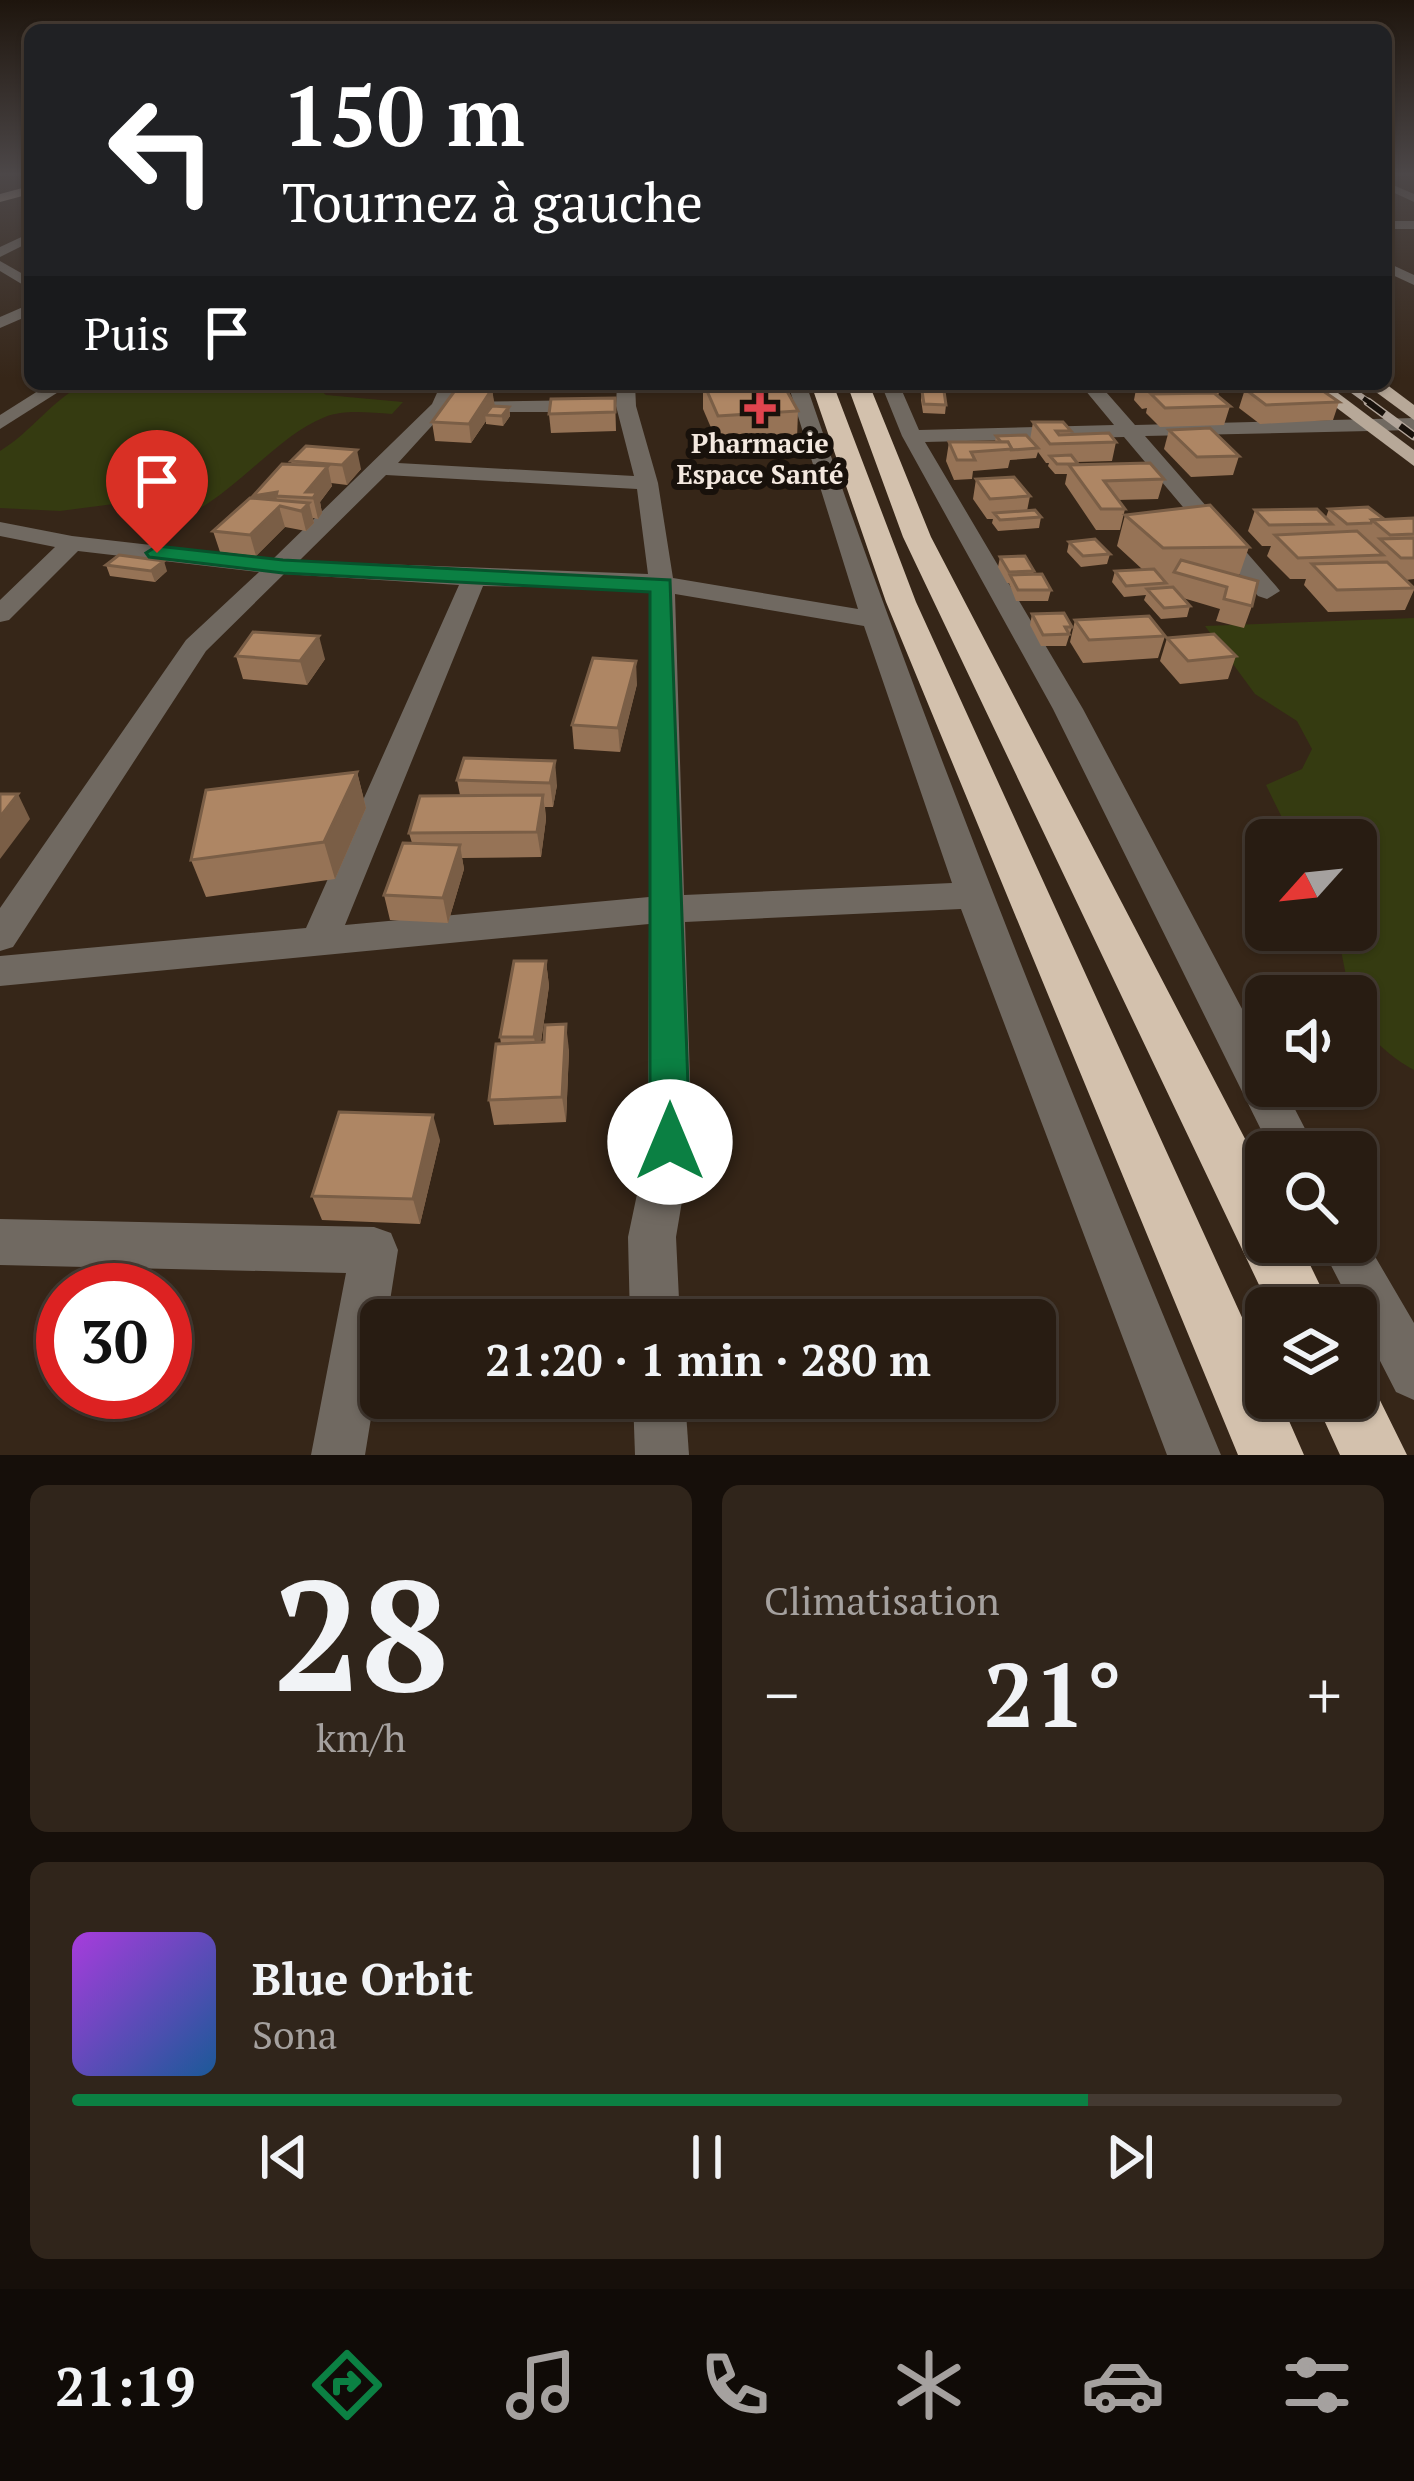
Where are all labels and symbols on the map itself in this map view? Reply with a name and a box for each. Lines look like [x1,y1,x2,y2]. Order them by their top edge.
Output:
marker: Pharmacie Espace Santé [747,395,773,421]
place label: Pharmacie Espace Santé [676,425,844,492]
pin [106,430,208,553]
north arrow [1245,819,1377,951]
position arrow [607,1079,733,1205]
speed limit sign: 30 [36,1263,192,1419]

